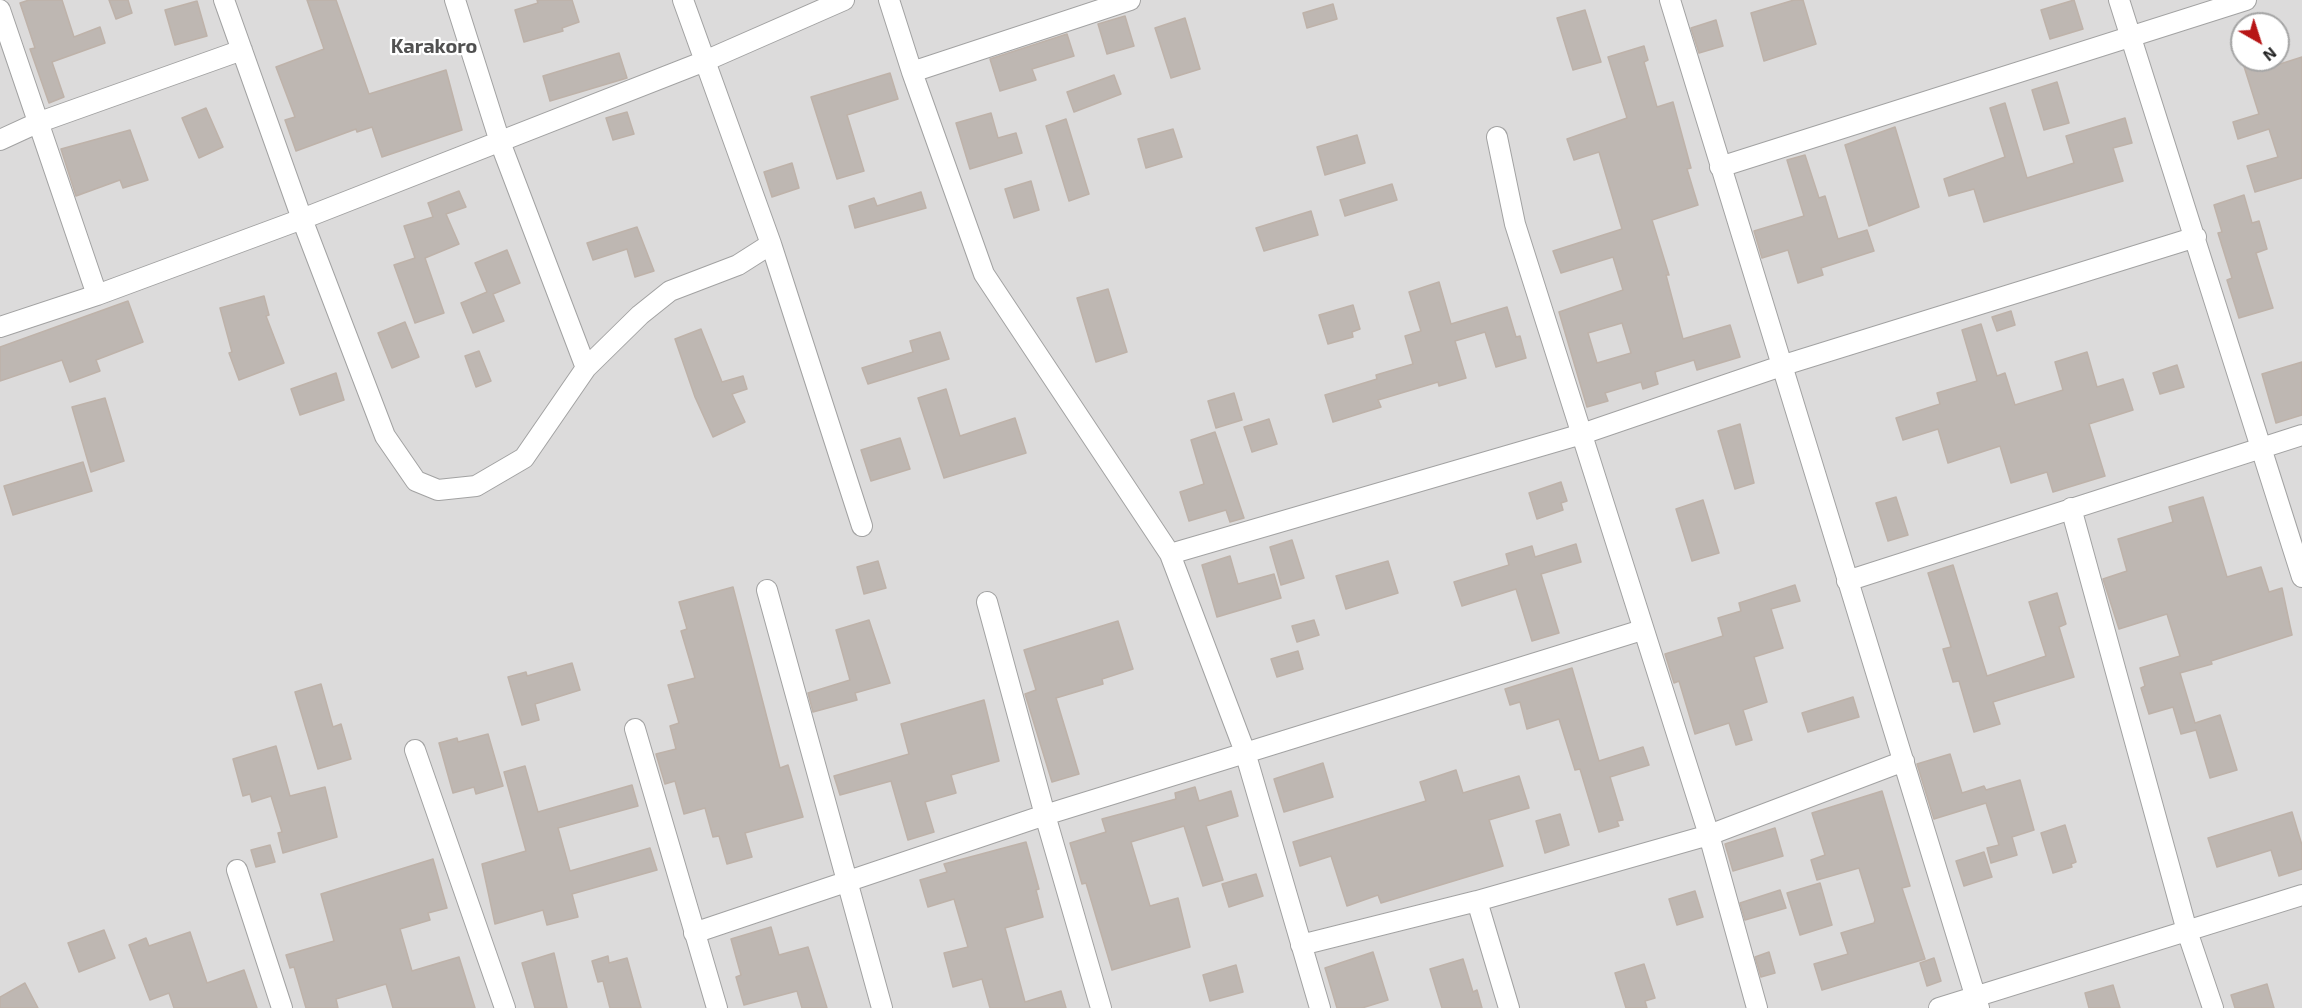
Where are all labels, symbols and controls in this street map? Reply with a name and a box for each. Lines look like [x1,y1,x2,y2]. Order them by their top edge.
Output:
north arrow [2230,12,2290,72]
district label: Karakoro [391,34,477,58]
text: N [2260,44,2281,66]

